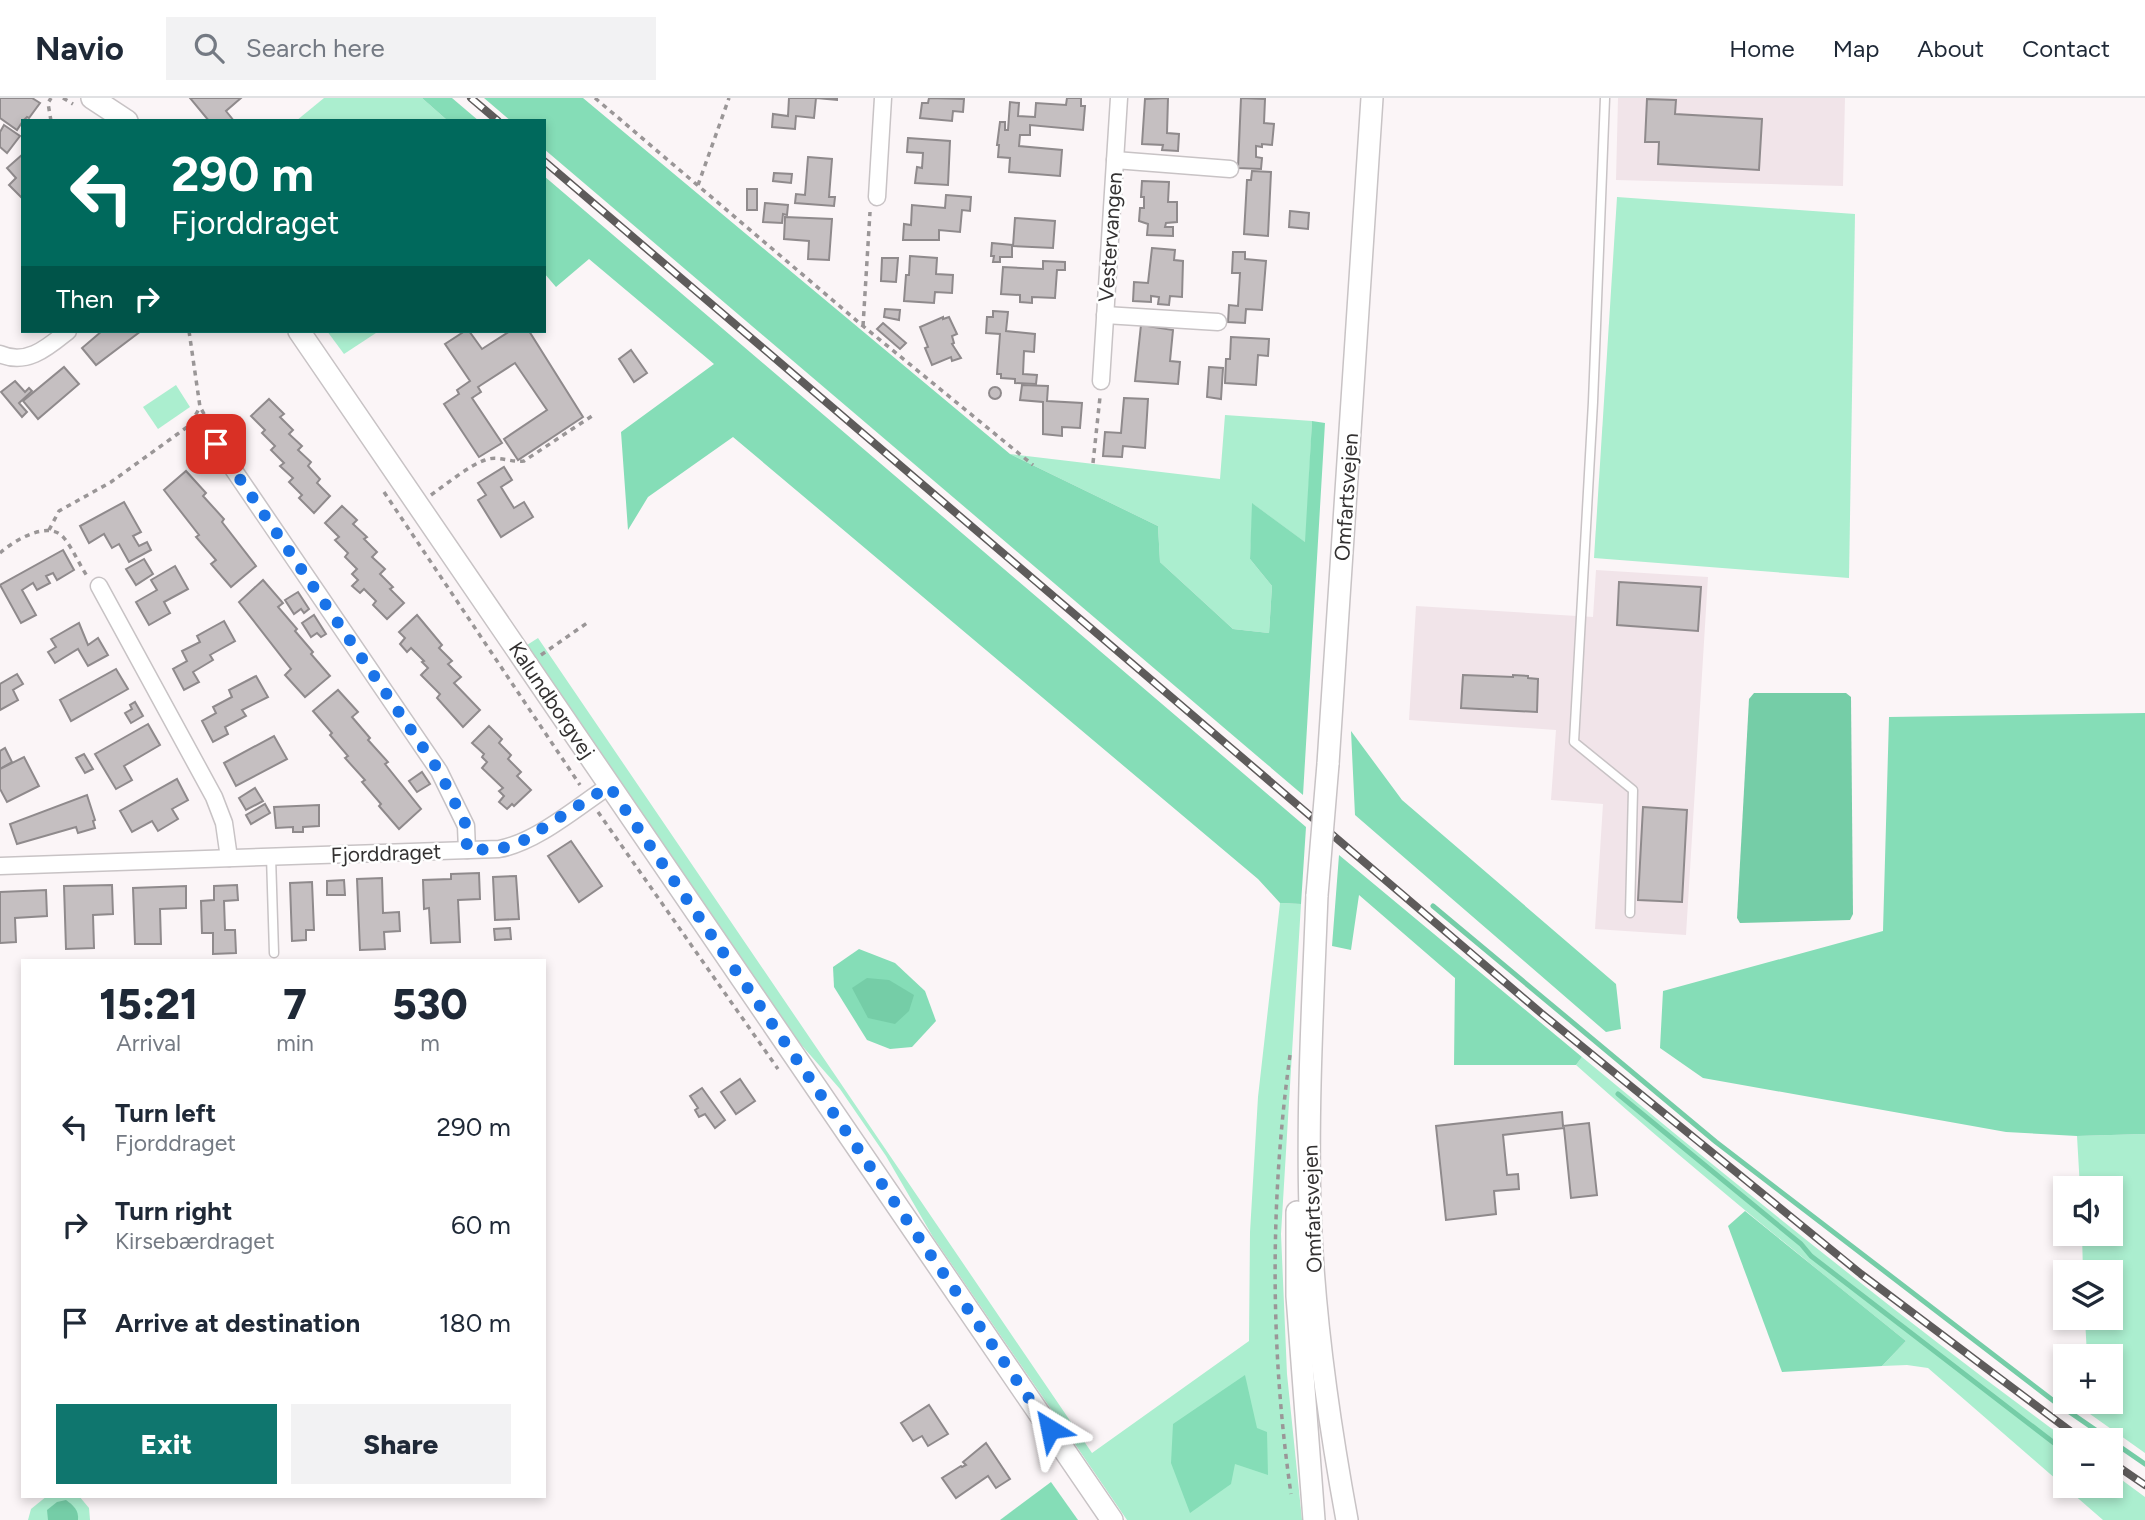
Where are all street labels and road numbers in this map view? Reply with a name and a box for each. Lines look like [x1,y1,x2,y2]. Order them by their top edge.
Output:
street label: Vestervangen [1093,171,1127,303]
street label: Omfartsvejen [1329,432,1363,562]
street label: Kalundborgvej [504,637,600,763]
street label: Fjorddraget [330,839,442,867]
street label: Omfartsvejen [1297,1144,1327,1274]

